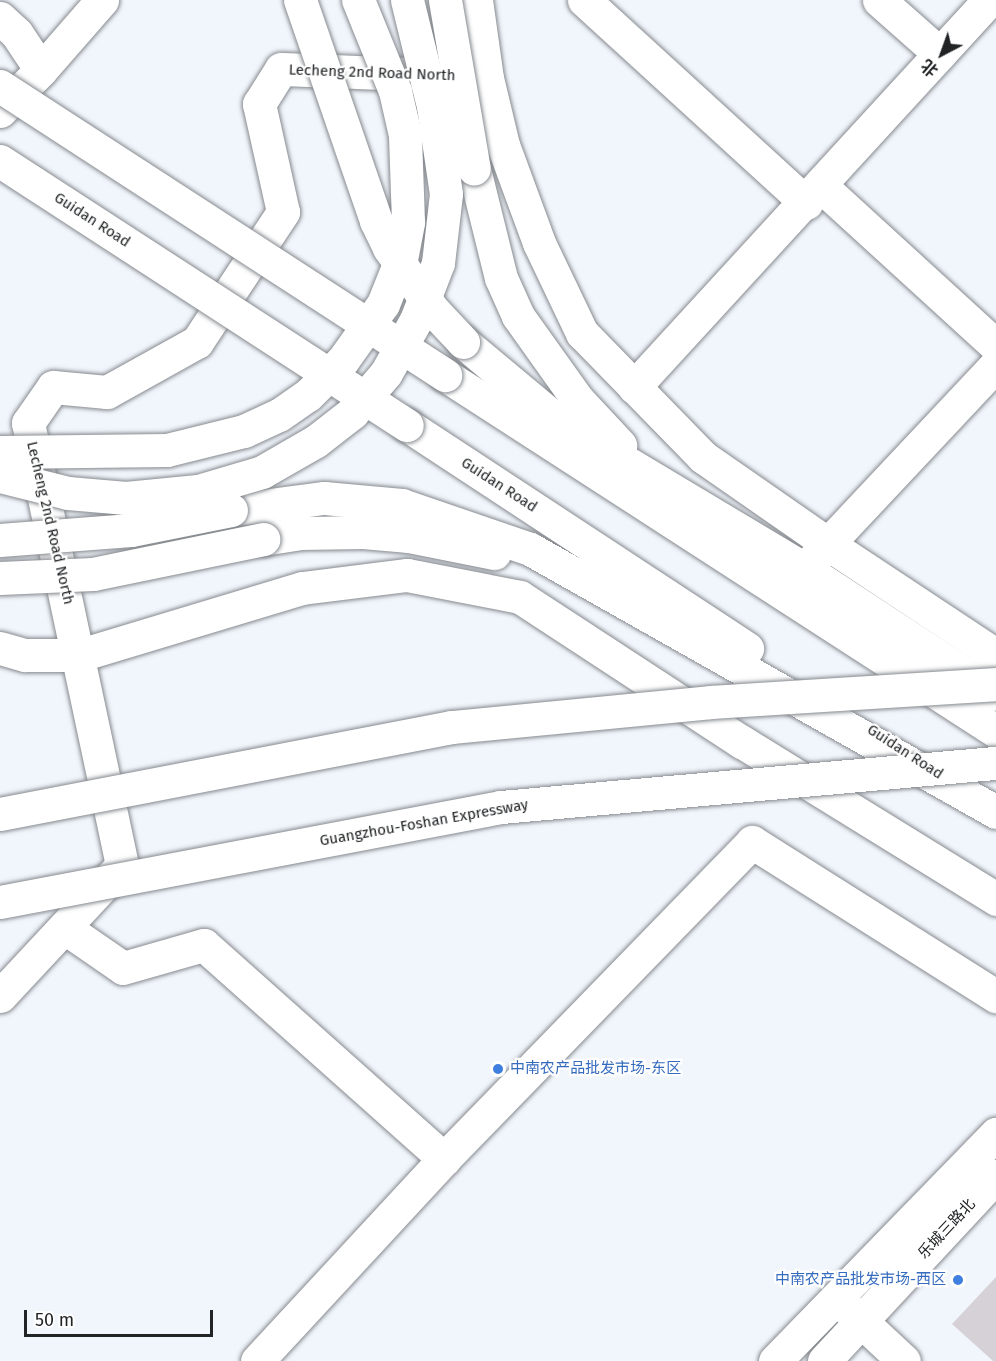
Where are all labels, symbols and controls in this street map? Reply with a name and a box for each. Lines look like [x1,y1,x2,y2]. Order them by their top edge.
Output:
north arrow [912,24,972,84]
text: 北 [918,56,942,80]
street label: Lecheng 2nd Road North [288,61,456,85]
street label: Guidan Road [51,189,133,251]
street label: Lecheng 2nd Road North [22,440,78,606]
street label: Guidan Road [458,454,540,516]
street label: Guidan Road [864,721,946,783]
street label: Guangzhou-Foshan Expressway [318,796,530,850]
place label: 中南农产品批发市场-东区 [510,1060,681,1078]
marker: 中南农产品批发市场-东区 [491,1062,505,1076]
street label: 乐城三路北 [915,1195,979,1263]
place label: 中南农产品批发市场-西区 [775,1271,946,1289]
marker: 中南农产品批发市场-西区 [951,1273,965,1287]
scale bar [27,1298,216,1336]
text: 50 m [35,1309,74,1331]

